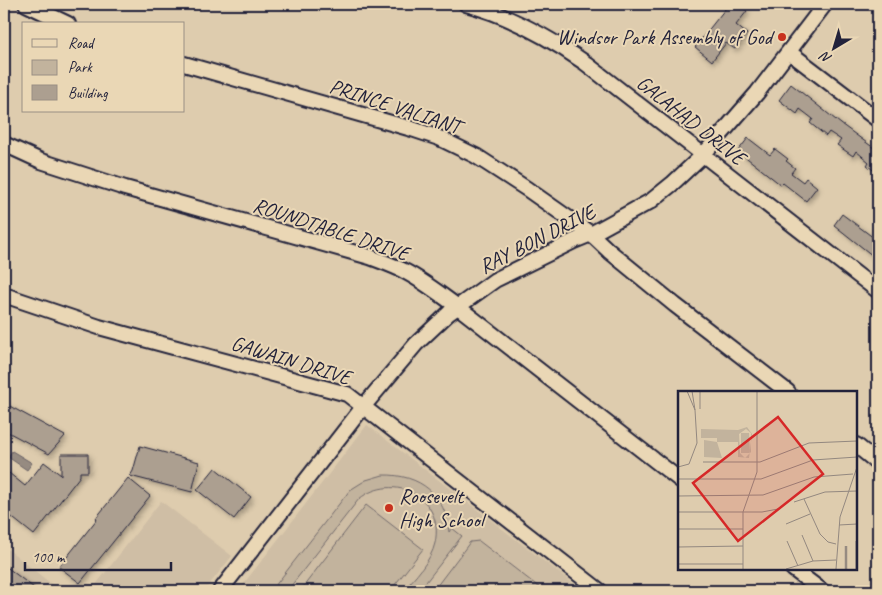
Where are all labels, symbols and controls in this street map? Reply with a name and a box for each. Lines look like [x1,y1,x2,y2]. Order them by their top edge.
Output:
legend [22,22,185,112]
north arrow [810,22,860,72]
place label: Windsor Park Assembly of God [557,24,776,50]
marker: Windsor Park Assembly of God [776,31,788,43]
text: Road [68,34,95,53]
text: N [816,47,835,67]
text: Park [68,58,93,77]
street label: GALAHAD DRIVE [631,69,752,172]
street label: PRINCE VALIANT [326,73,469,141]
text: Building [68,84,108,103]
street label: ROUNDTABLE DRIVE [250,192,414,267]
street label: RAY BON DRIVE [475,197,602,279]
street label: GAWAIN DRIVE [228,330,356,391]
inset map [678,391,857,570]
place label: Roosevelt High School [399,483,487,533]
marker: Roosevelt High School [383,502,395,514]
scale bar [25,540,171,572]
text: 100 m [32,548,66,567]

